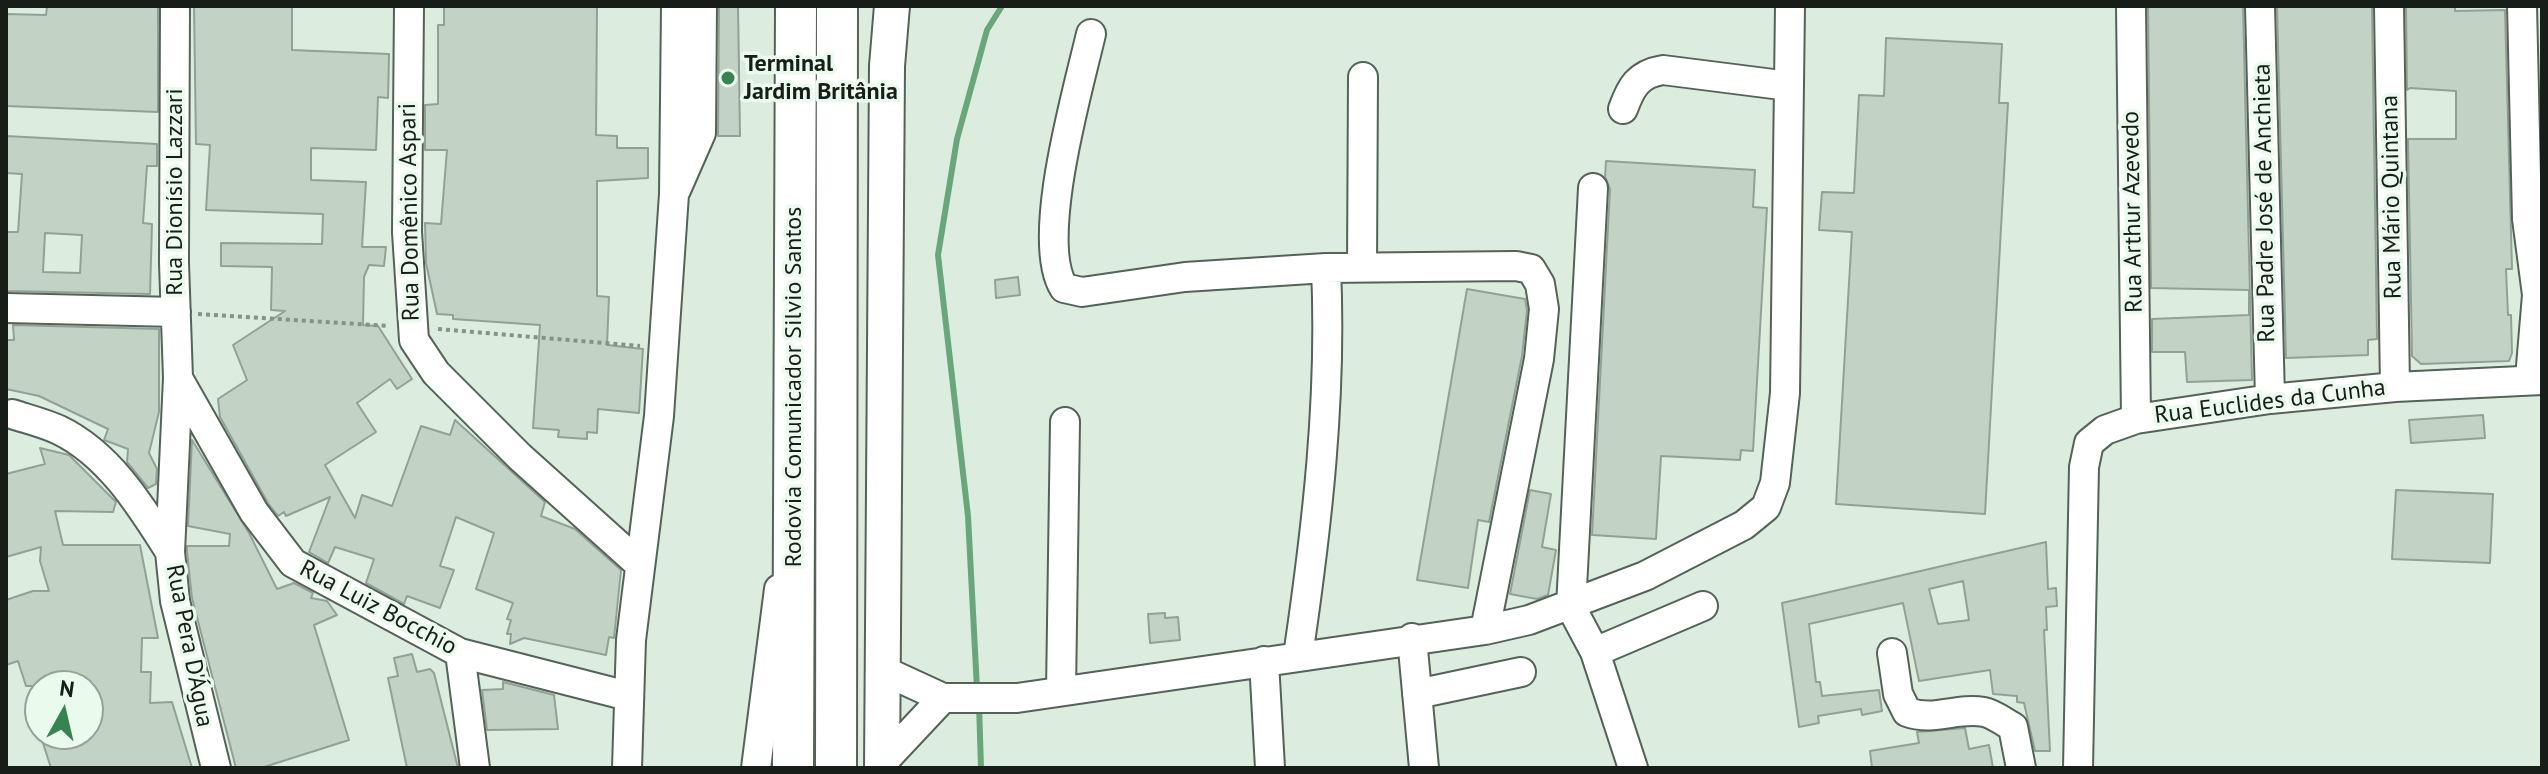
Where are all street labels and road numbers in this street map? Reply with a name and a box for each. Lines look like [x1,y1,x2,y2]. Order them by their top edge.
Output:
street label: Rua Padre José de Anchieta [2248,63,2282,343]
street label: Rua Dionísio Lazzari [161,88,189,296]
street label: Rua Mário Quintana [2376,95,2408,299]
street label: Rua Domênico Aspari [394,103,426,321]
street label: Rua Arthur Azevedo [2117,111,2149,313]
street label: Rodovia Comunicador Silvio Santos [780,207,808,567]
street label: Rua Euclides da Cunha [2153,374,2387,430]
street label: Rua Luiz Bocchio [294,554,462,662]
street label: Rua Pera D'Água [159,562,219,730]

